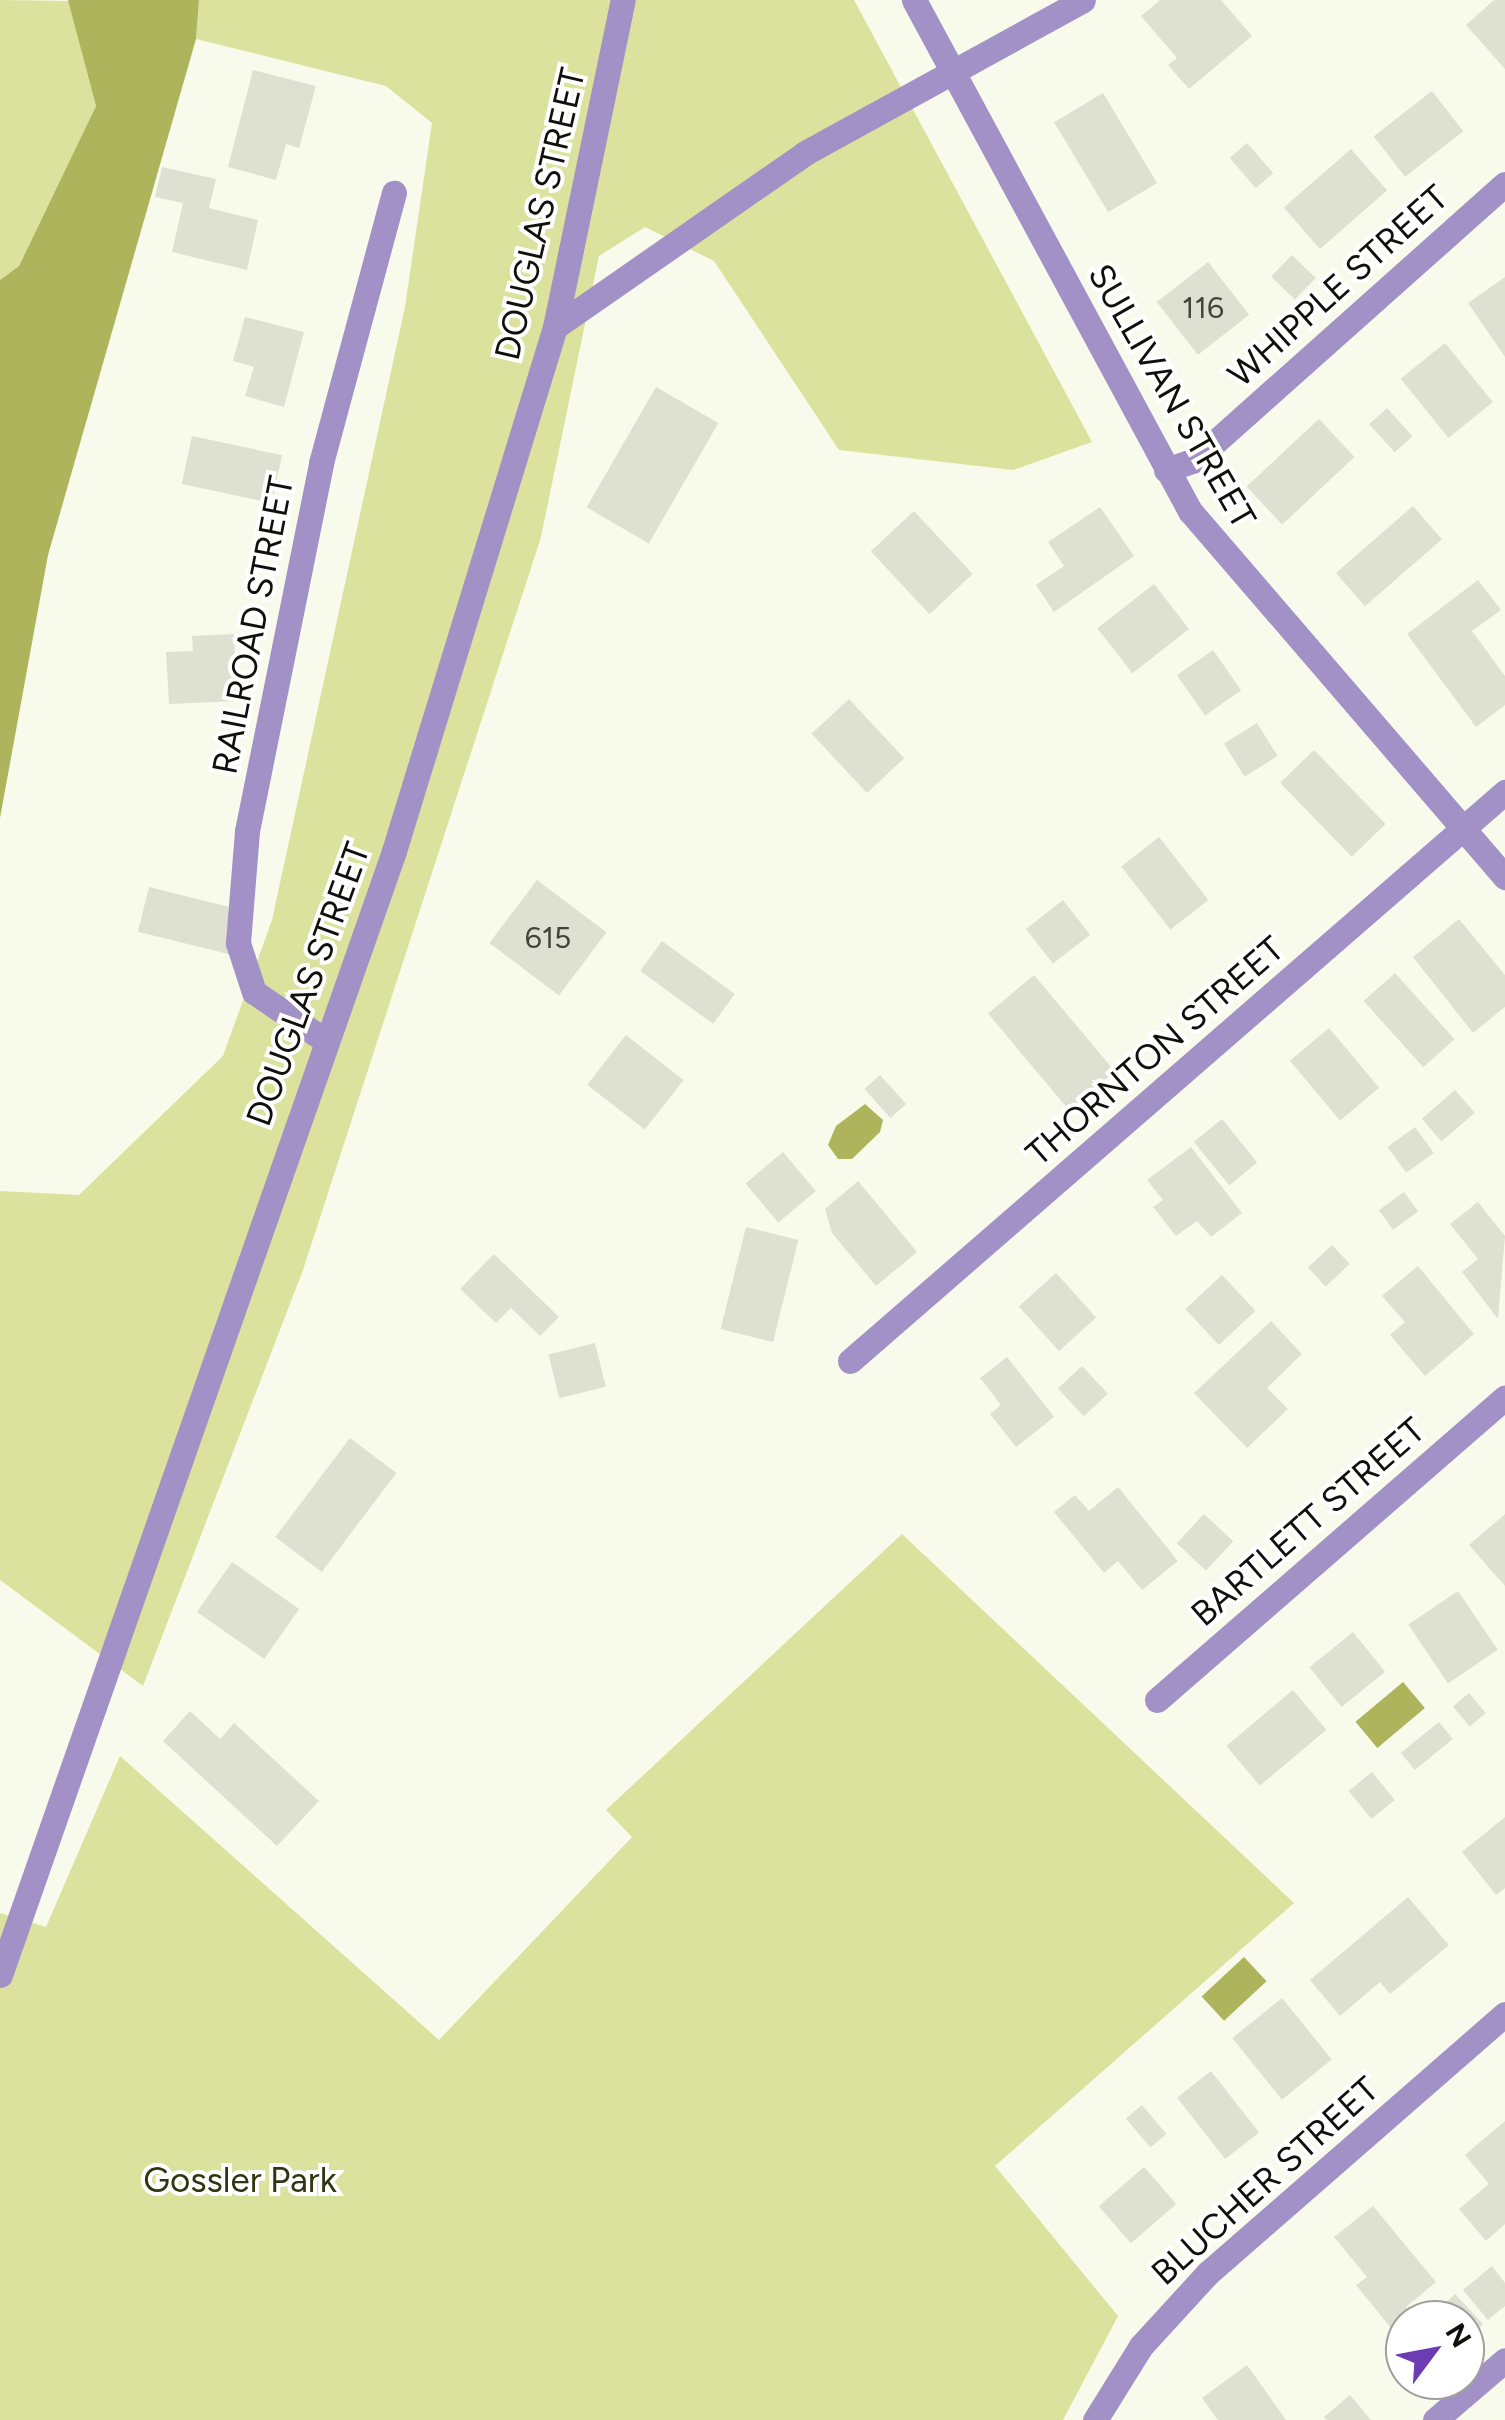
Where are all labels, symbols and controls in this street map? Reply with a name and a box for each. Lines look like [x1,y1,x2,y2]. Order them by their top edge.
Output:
street label: DOUGLAS STREET [486,64,594,364]
street label: WHIPPLE STREET [1220,176,1456,396]
street label: SULLIVAN STREET [1079,257,1265,535]
house number: 116 [1182,290,1224,326]
street label: RAILROAD STREET [204,473,302,777]
street label: DOUGLAS STREET [237,837,379,1131]
house number: 615 [525,920,571,956]
street label: THORNTON STREET [1018,928,1292,1174]
street label: BARTLETT STREET [1183,1409,1433,1635]
street label: BLUCHER STREET [1143,2068,1387,2294]
park label: Gossler Park [143,2159,337,2201]
north arrow [1385,2300,1485,2400]
text: N [1439,2317,1479,2353]

